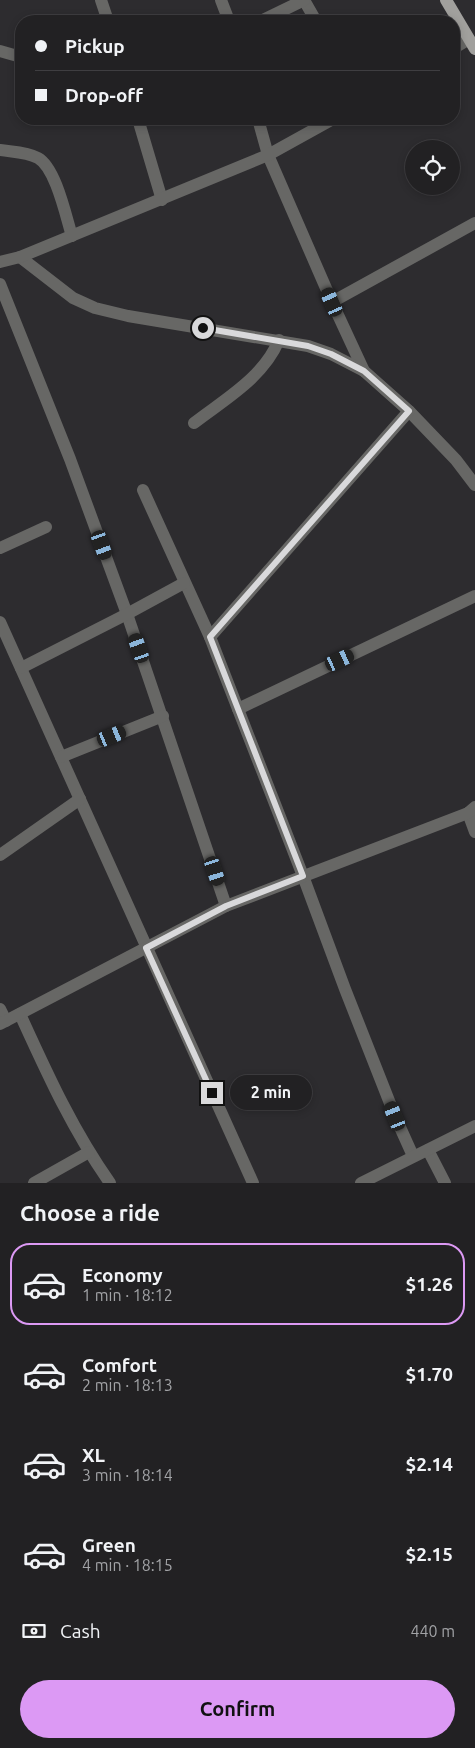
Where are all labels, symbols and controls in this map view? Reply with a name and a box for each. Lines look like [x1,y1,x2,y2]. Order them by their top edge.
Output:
text: Pickup [65,35,125,57]
text: Drop-off [65,84,143,106]
map controls [405,140,460,195]
button: locate [405,140,460,195]
car [319,285,344,319]
route start [192,317,214,339]
car [89,528,114,562]
car [127,631,150,665]
car [323,647,356,673]
car [95,723,128,749]
car [203,854,226,888]
callout: 2 min [230,1076,312,1110]
route end [201,1082,223,1104]
text: 2 min [251,1083,291,1101]
car [382,1099,407,1133]
text: Choose a ride [20,1200,160,1225]
icon: car [22,1262,67,1307]
text: Economy [82,1264,163,1286]
text: $1.26 [405,1273,453,1295]
text: 1 min · 18:12 [82,1286,173,1304]
icon: car [22,1352,67,1397]
text: Comfort [82,1354,157,1376]
text: $1.70 [405,1363,453,1385]
text: 2 min · 18:13 [82,1376,173,1394]
icon: car [22,1442,67,1487]
text: XL [82,1444,105,1466]
text: $2.14 [405,1453,453,1475]
text: 3 min · 18:14 [82,1466,173,1484]
icon: car [22,1532,67,1577]
text: Green [82,1534,136,1556]
text: $2.15 [405,1543,453,1565]
text: 4 min · 18:15 [82,1556,173,1574]
icon: cash [20,1617,48,1645]
text: Cash [60,1620,101,1642]
text: 440 m [410,1622,455,1640]
button: Confirm [20,1680,455,1738]

